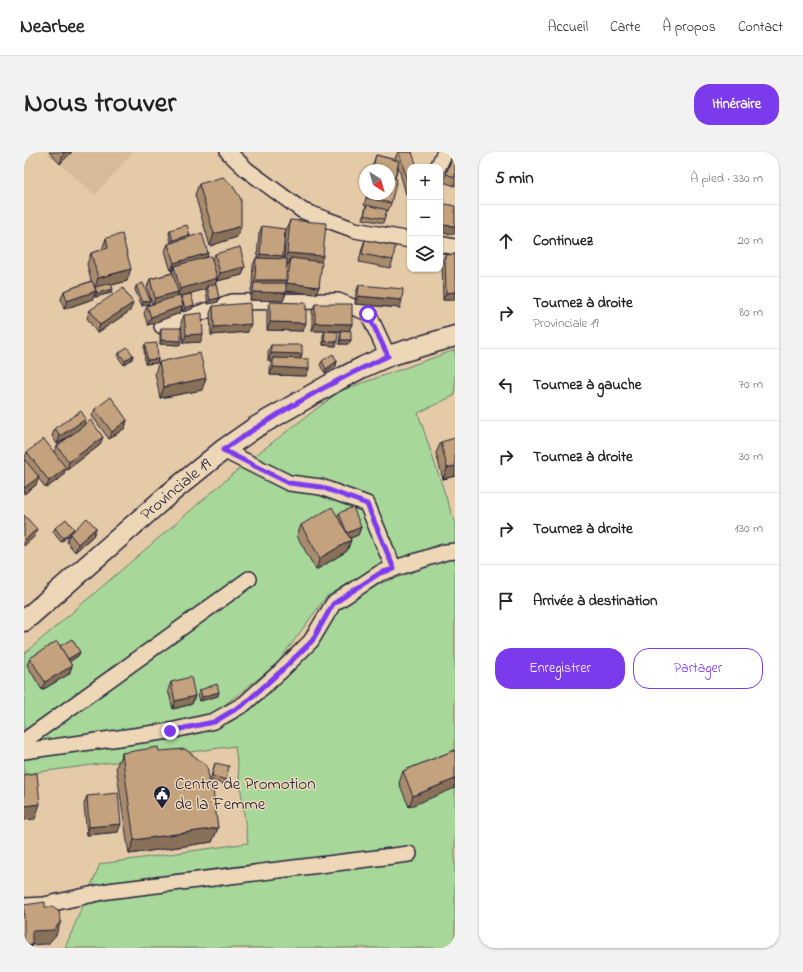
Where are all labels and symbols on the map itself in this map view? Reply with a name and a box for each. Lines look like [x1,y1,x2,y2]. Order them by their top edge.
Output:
north arrow [359,164,395,200]
route start [359,305,377,323]
street label: Provinciale 19 [135,452,217,526]
route end [161,722,179,740]
place label: Centre de Promotion de la Femme [175,772,316,817]
public building icon: Centre de Promotion de la Femme [152,784,172,809]

